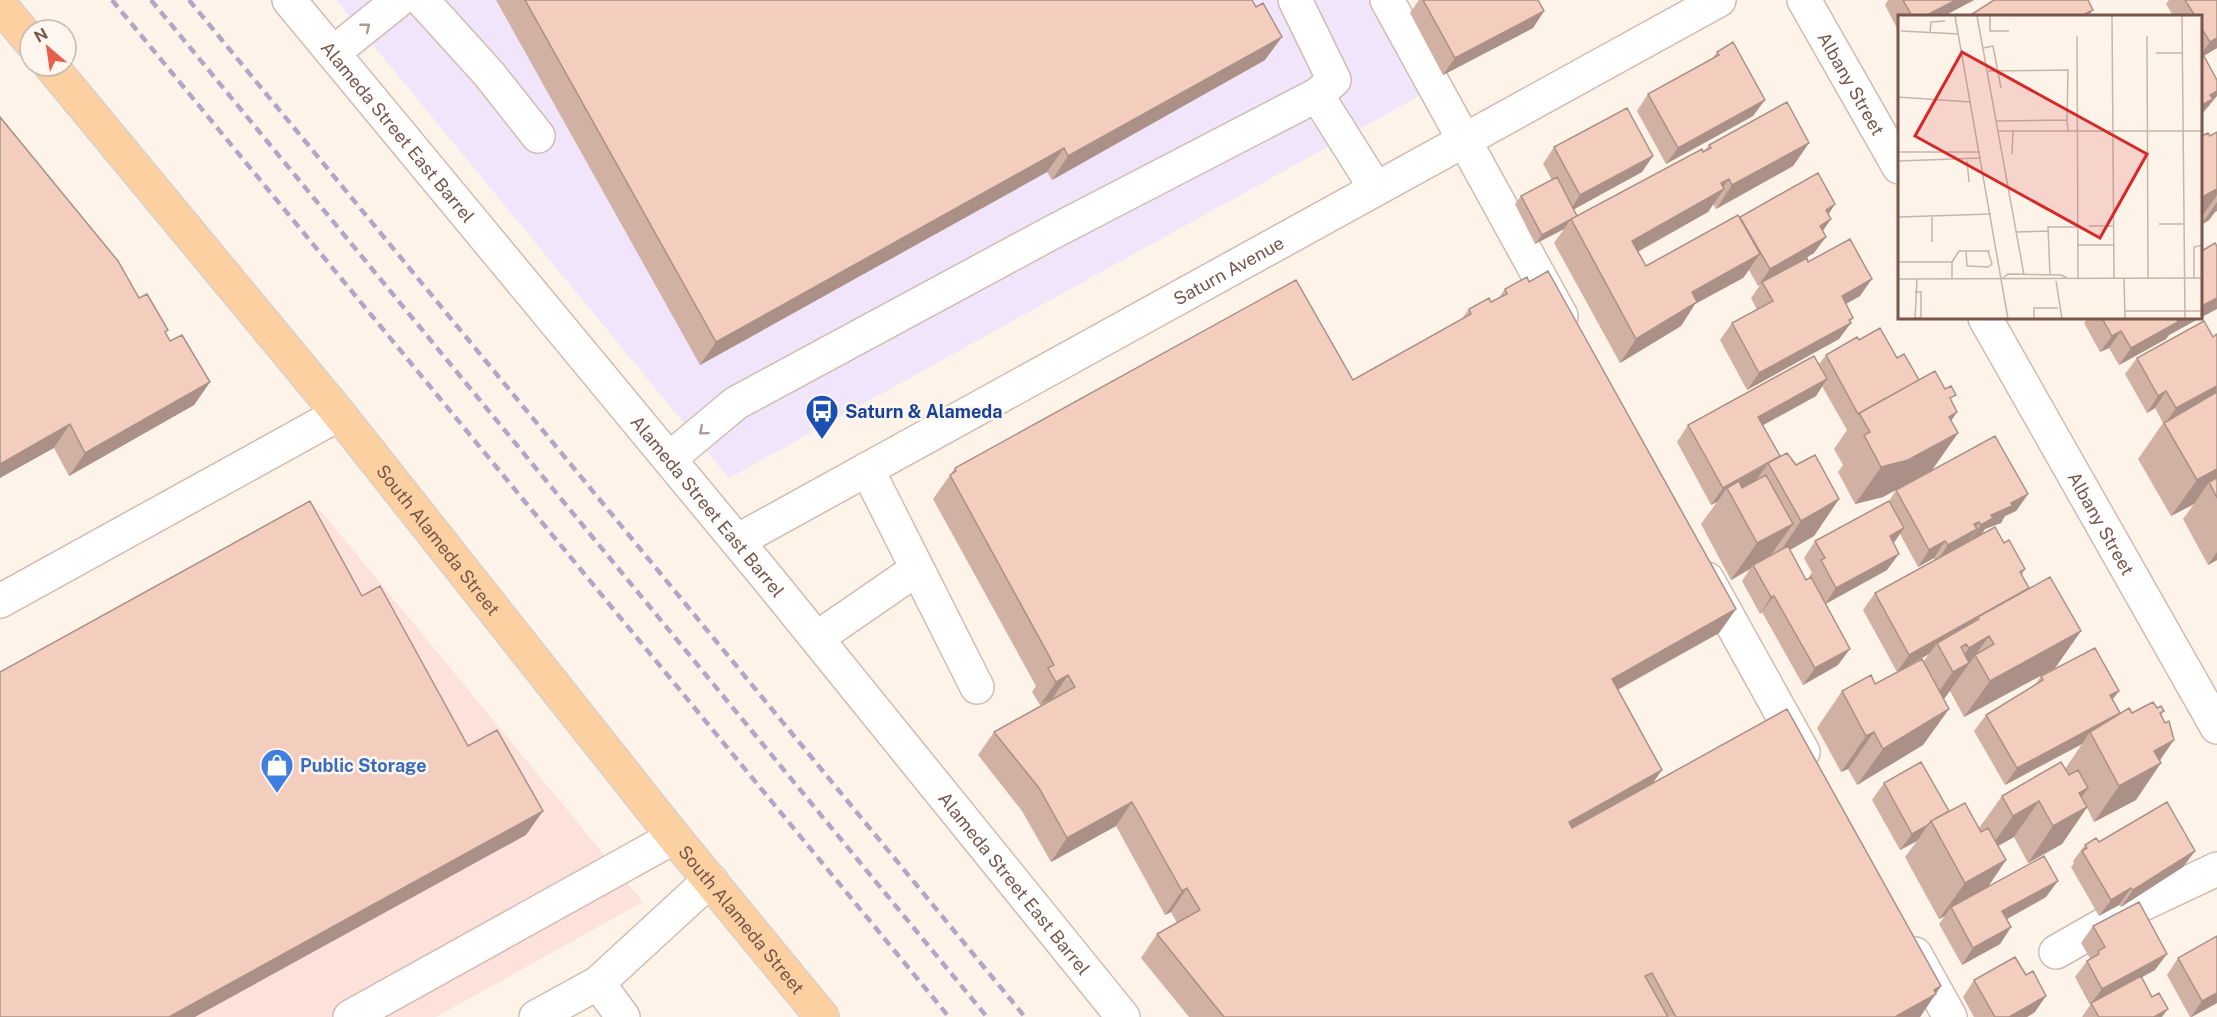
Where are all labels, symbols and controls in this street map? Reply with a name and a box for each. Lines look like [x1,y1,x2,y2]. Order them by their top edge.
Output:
inset map [1898,15,2202,320]
north arrow [18,18,78,78]
one-way arrow [359,23,370,34]
text: N [31,24,51,47]
street label: Albany Street [1814,28,1889,139]
street label: Alameda Street East Barrel [317,37,479,227]
street label: Saturn Avenue [1170,231,1287,309]
bus stop icon: Saturn & Alameda [804,393,840,440]
place label: Saturn & Alameda [845,401,1002,422]
street label: Alameda Street East Barrel [627,411,789,601]
one-way arrow [699,423,710,434]
street label: South Alameda Street [373,460,505,619]
street label: Albany Street [2064,468,2139,579]
shop icon: Public Storage [259,747,295,794]
place label: Public Storage [300,755,427,776]
street label: Alameda Street East Barrel [934,788,1095,979]
street label: South Alameda Street [675,841,809,998]

